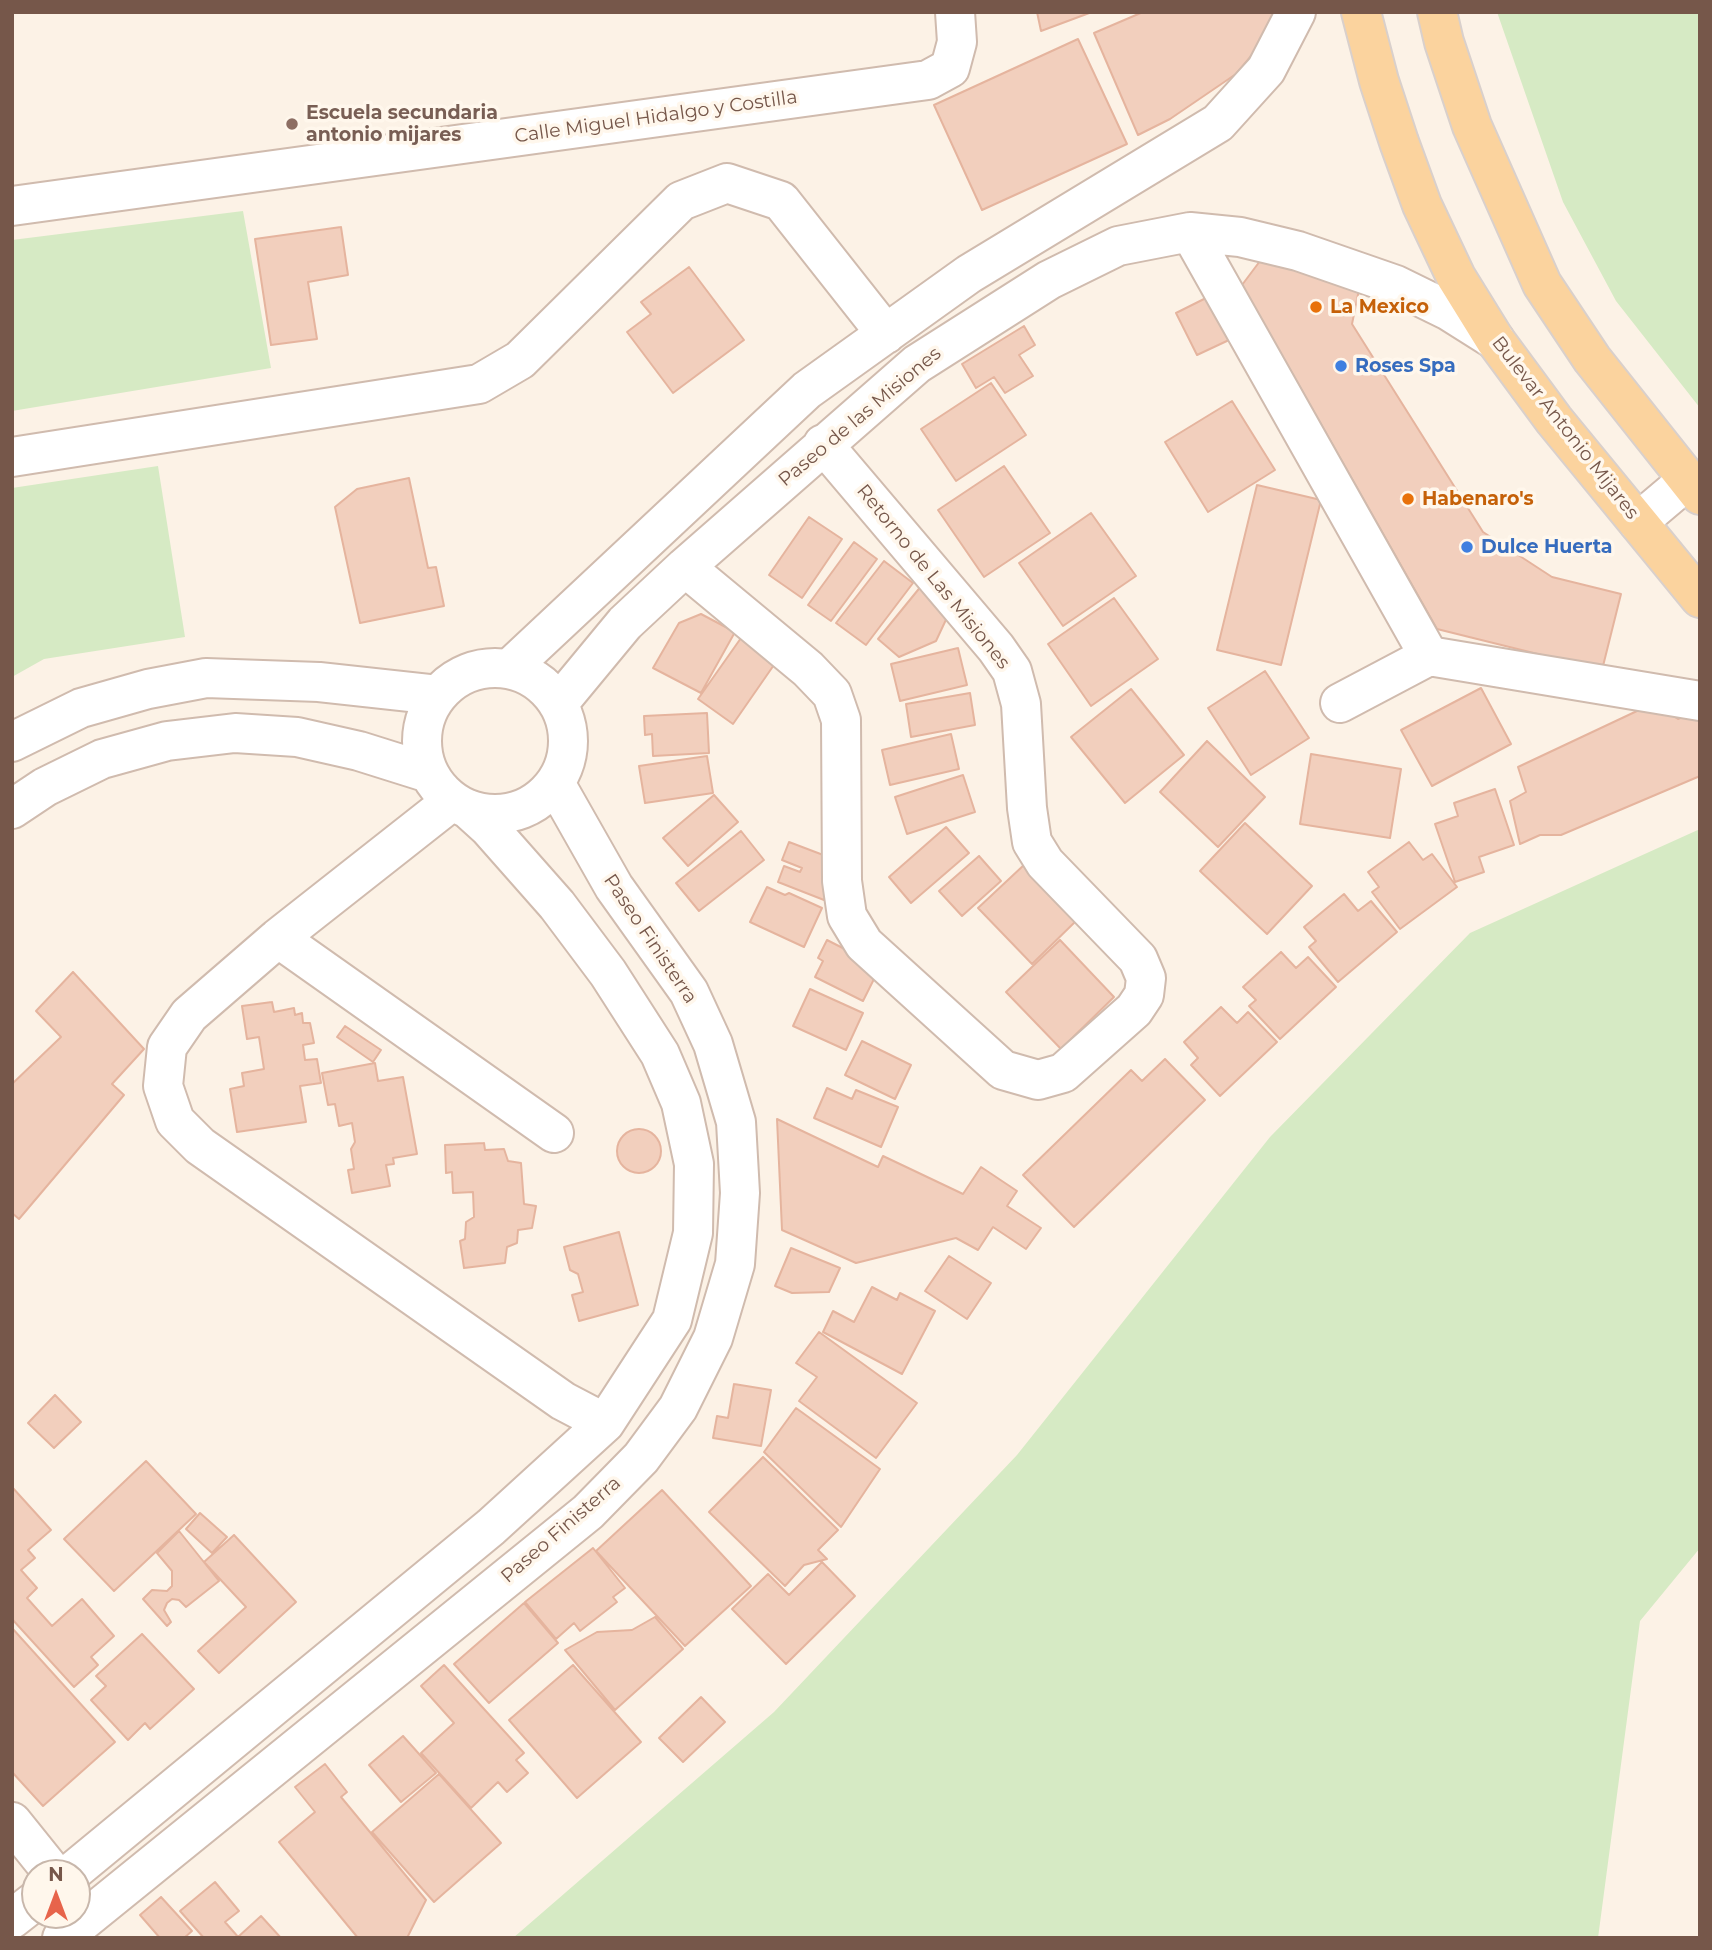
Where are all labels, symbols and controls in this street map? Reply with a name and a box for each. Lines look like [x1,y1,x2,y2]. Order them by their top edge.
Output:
street label: Calle Miguel Hidalgo y Costilla [513,86,799,148]
place label: Escuela secundaria antonio mijares [306,102,498,146]
marker: Escuela secundaria antonio mijares [284,116,300,132]
place label: La Mexico [1330,296,1429,318]
marker: La Mexico [1308,299,1324,315]
street label: Bulevar Antonio Mijares [1487,332,1643,524]
street label: Paseo de las Misiones [774,342,946,492]
place label: Roses Spa [1355,355,1456,377]
marker: Roses Spa [1333,358,1349,374]
street label: Retorno de Las Misiones [852,480,1014,674]
place label: Habenaro's [1422,488,1534,510]
marker: Habenaro's [1400,491,1416,507]
place label: Dulce Huerta [1481,536,1612,558]
marker: Dulce Huerta [1459,539,1475,555]
street label: Paseo Finisterra [598,870,702,1008]
street label: Paseo Finisterra [497,1472,625,1588]
north arrow [21,1859,91,1929]
text: N [48,1863,64,1886]

